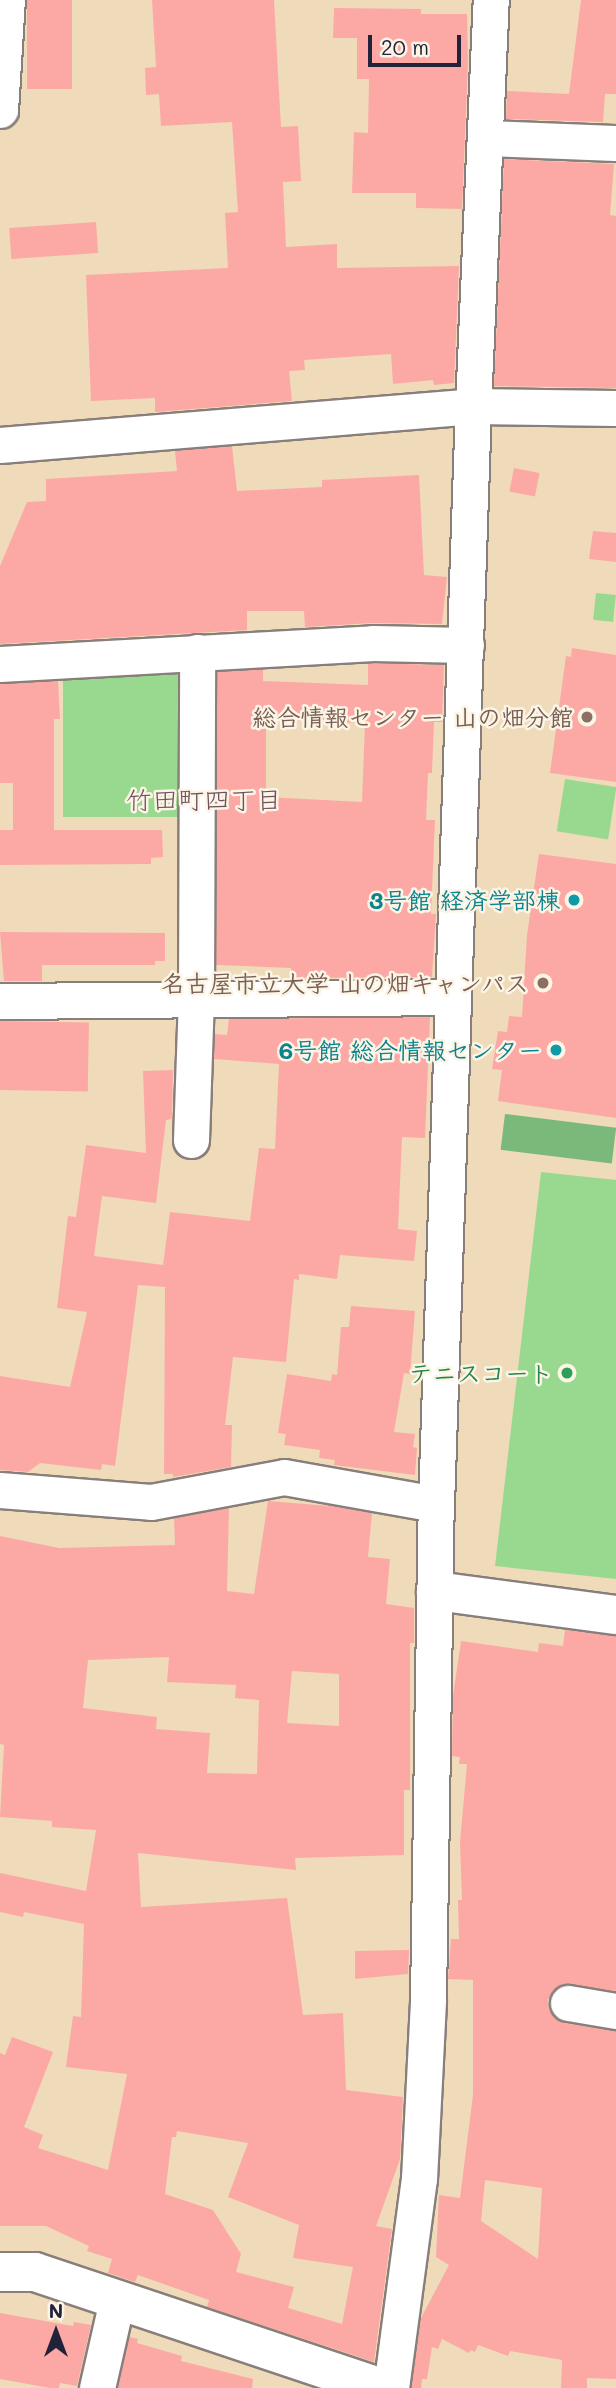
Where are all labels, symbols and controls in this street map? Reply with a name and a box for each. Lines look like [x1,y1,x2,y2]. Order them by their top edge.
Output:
scale bar [371,21,464,65]
text: 20 m [381,33,429,60]
place label: 総合情報センター 山の畑分館 [252,703,573,731]
marker: 総合情報センター 山の畑分館 [579,709,595,725]
district label: 竹田町四丁目 [126,784,282,816]
place label: 3号館 経済学部棟 [369,886,560,914]
marker: 3号館 経済学部棟 [566,892,582,908]
place label: 名古屋市立大学 山の畑キャンパス [160,969,529,997]
marker: 名古屋市立大学 山の畑キャンパス [535,975,551,991]
place label: 6号館 総合情報センター [279,1036,542,1064]
marker: 6号館 総合情報センター [548,1042,564,1058]
place label: テニスコート [409,1359,553,1387]
marker: テニスコート [559,1365,575,1381]
north arrow [21,2297,91,2367]
text: N [49,2298,63,2323]

